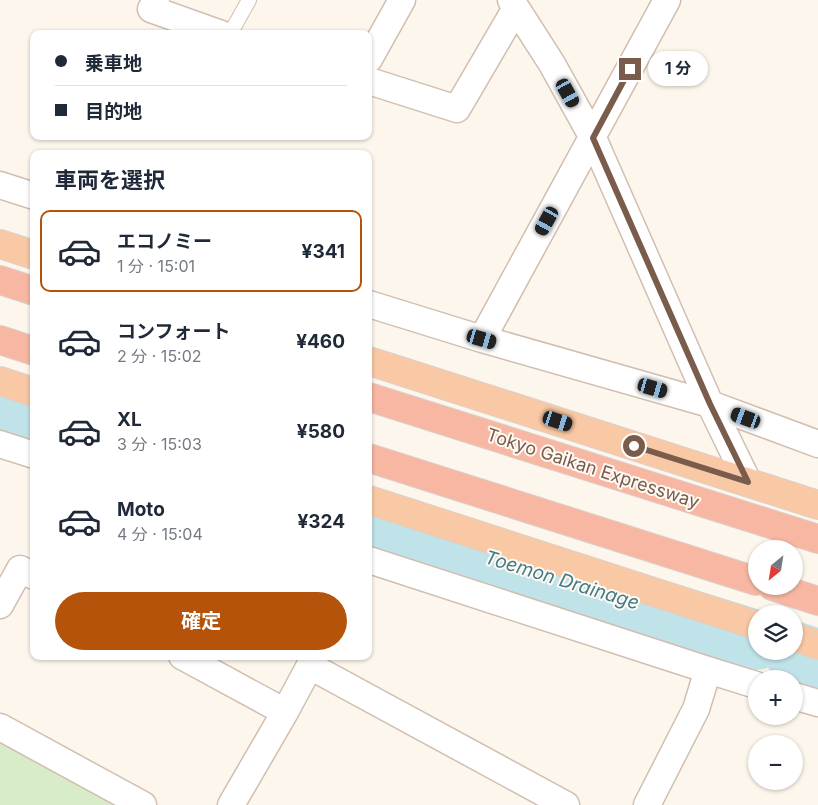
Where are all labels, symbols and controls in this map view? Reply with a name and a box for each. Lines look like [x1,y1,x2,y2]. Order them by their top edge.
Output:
text: 乗車地 [85,52,142,75]
callout: 1 分 [648,52,708,86]
route end [619,58,641,80]
text: 1 分 [665,58,691,78]
car [554,76,581,110]
text: 目的地 [85,100,142,123]
text: 車両を選択 [55,167,165,193]
car [533,204,560,238]
icon: car [57,229,102,274]
text: エコノミー [117,230,212,253]
text: ¥341 [302,240,345,263]
text: 1 分 · 15:01 [117,256,195,276]
icon: car [57,319,102,364]
text: コンフォート [117,320,230,343]
car [465,328,498,350]
text: ¥460 [296,330,345,353]
text: 2 分 · 15:02 [117,346,202,366]
car [636,377,669,399]
car [729,406,762,430]
text: XL [117,408,142,431]
icon: car [57,409,102,454]
car [541,409,574,433]
text: ¥580 [297,420,345,443]
street label: Tokyo Gaikan Expressway [484,424,702,512]
text: 3 分 · 15:03 [117,434,202,454]
route start [623,435,645,457]
text: Moto [117,498,165,521]
icon: car [57,499,102,544]
text: ¥324 [297,510,345,533]
text: 4 分 · 15:04 [117,524,203,544]
north arrow [748,540,802,595]
map controls [748,540,803,790]
water label: Toemon Drainage [482,546,642,614]
button: 確定 [55,592,347,650]
button: layers [748,605,803,660]
button: + [748,670,803,725]
button: − [748,735,803,790]

